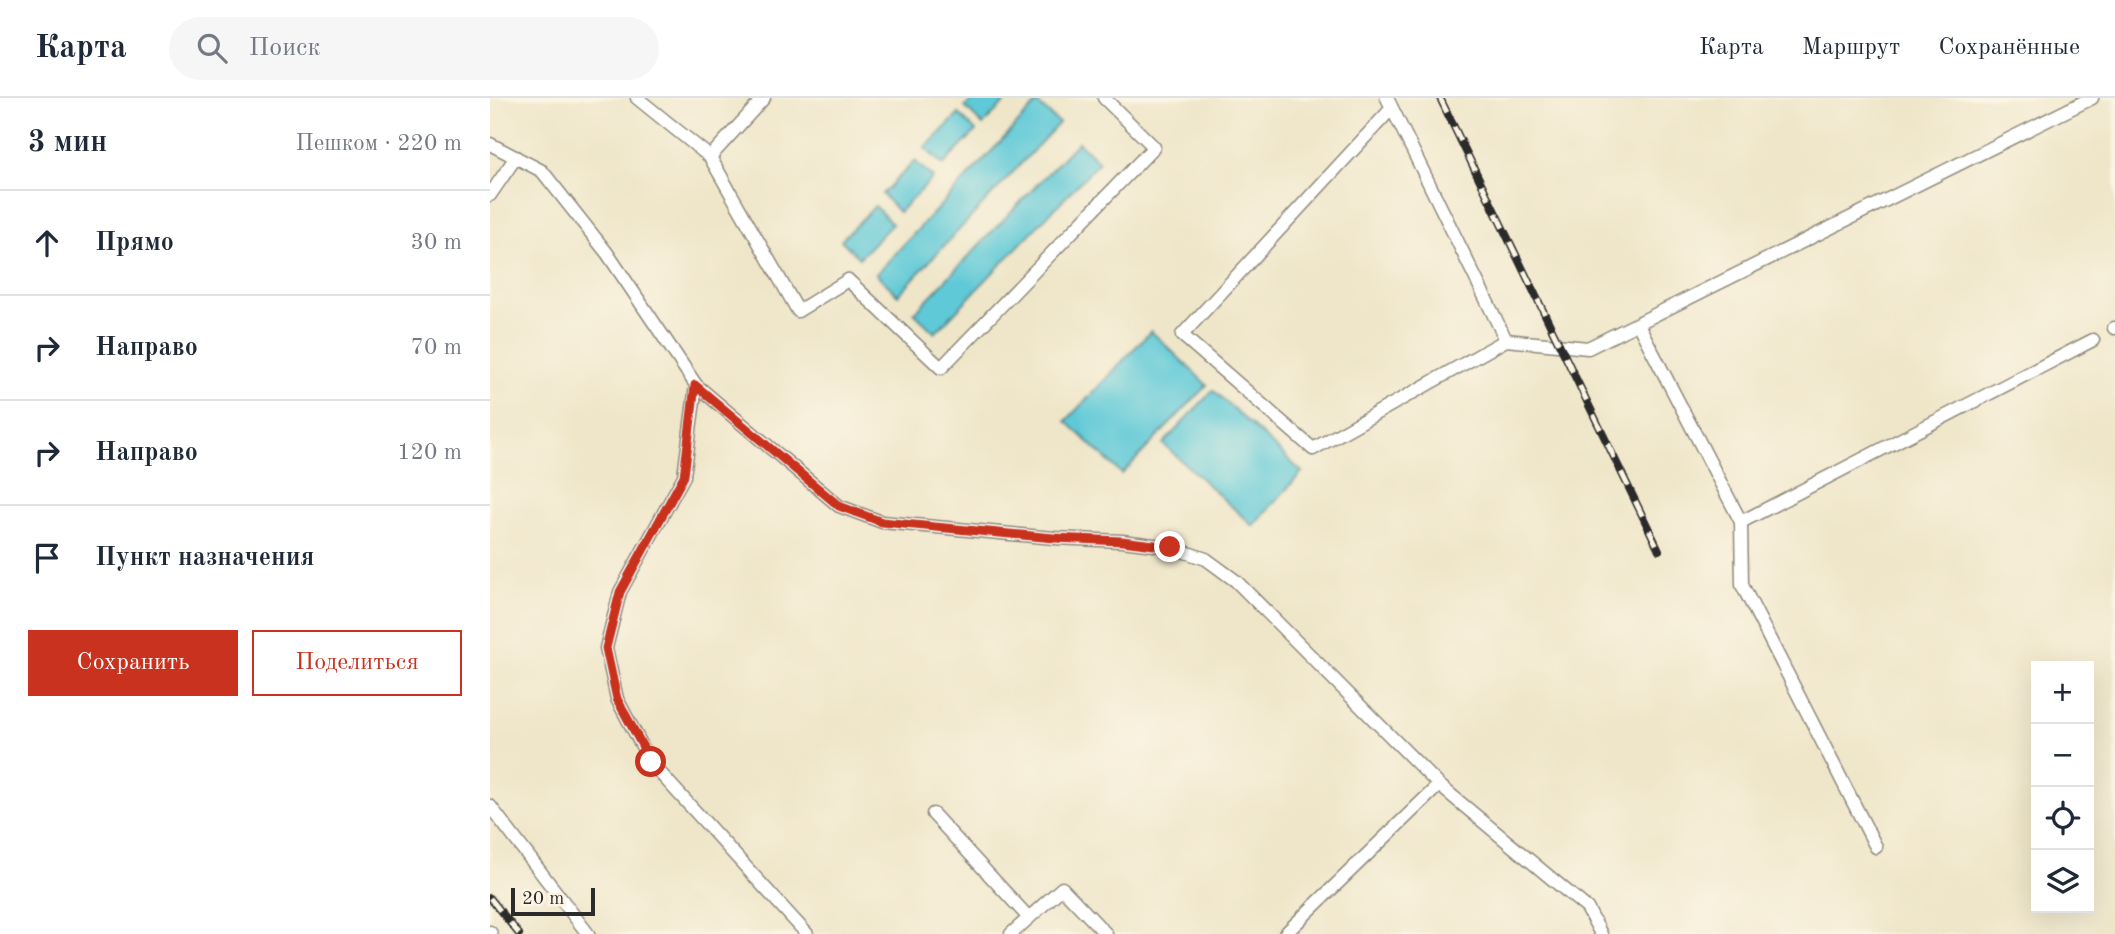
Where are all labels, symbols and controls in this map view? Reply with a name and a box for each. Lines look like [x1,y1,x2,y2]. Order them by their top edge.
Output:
search box [169,17,659,80]
icon: search [193,29,231,67]
text: Карта [35,32,127,65]
text: Поиск [249,35,321,61]
text: Карта [1699,36,1764,60]
text: Маршрут [1802,36,1900,60]
text: Сохранённые [1938,36,2080,60]
text: 3 мин [28,128,107,158]
text: Пешком · 220 m [296,132,462,155]
icon: ahead [28,224,66,262]
text: Прямо [95,230,174,256]
text: 30 m [411,231,462,254]
icon: right [28,329,66,367]
text: Направо [95,335,198,361]
text: 70 m [411,336,462,359]
icon: right [28,434,66,472]
text: Направо [95,440,198,466]
text: 120 m [397,441,462,464]
route end [1154,531,1185,562]
icon: arrive [28,539,66,577]
text: Пункт назначения [95,545,314,571]
button: Сохранить [28,630,238,696]
button: Поделиться [252,630,462,696]
map controls [2031,661,2094,913]
button: + [2031,661,2094,724]
button: − [2031,724,2094,787]
route start [635,746,666,777]
button: locate [2031,787,2094,850]
button: layers [2031,850,2094,913]
scale bar [511,885,595,917]
text: 20 m [522,890,564,909]

